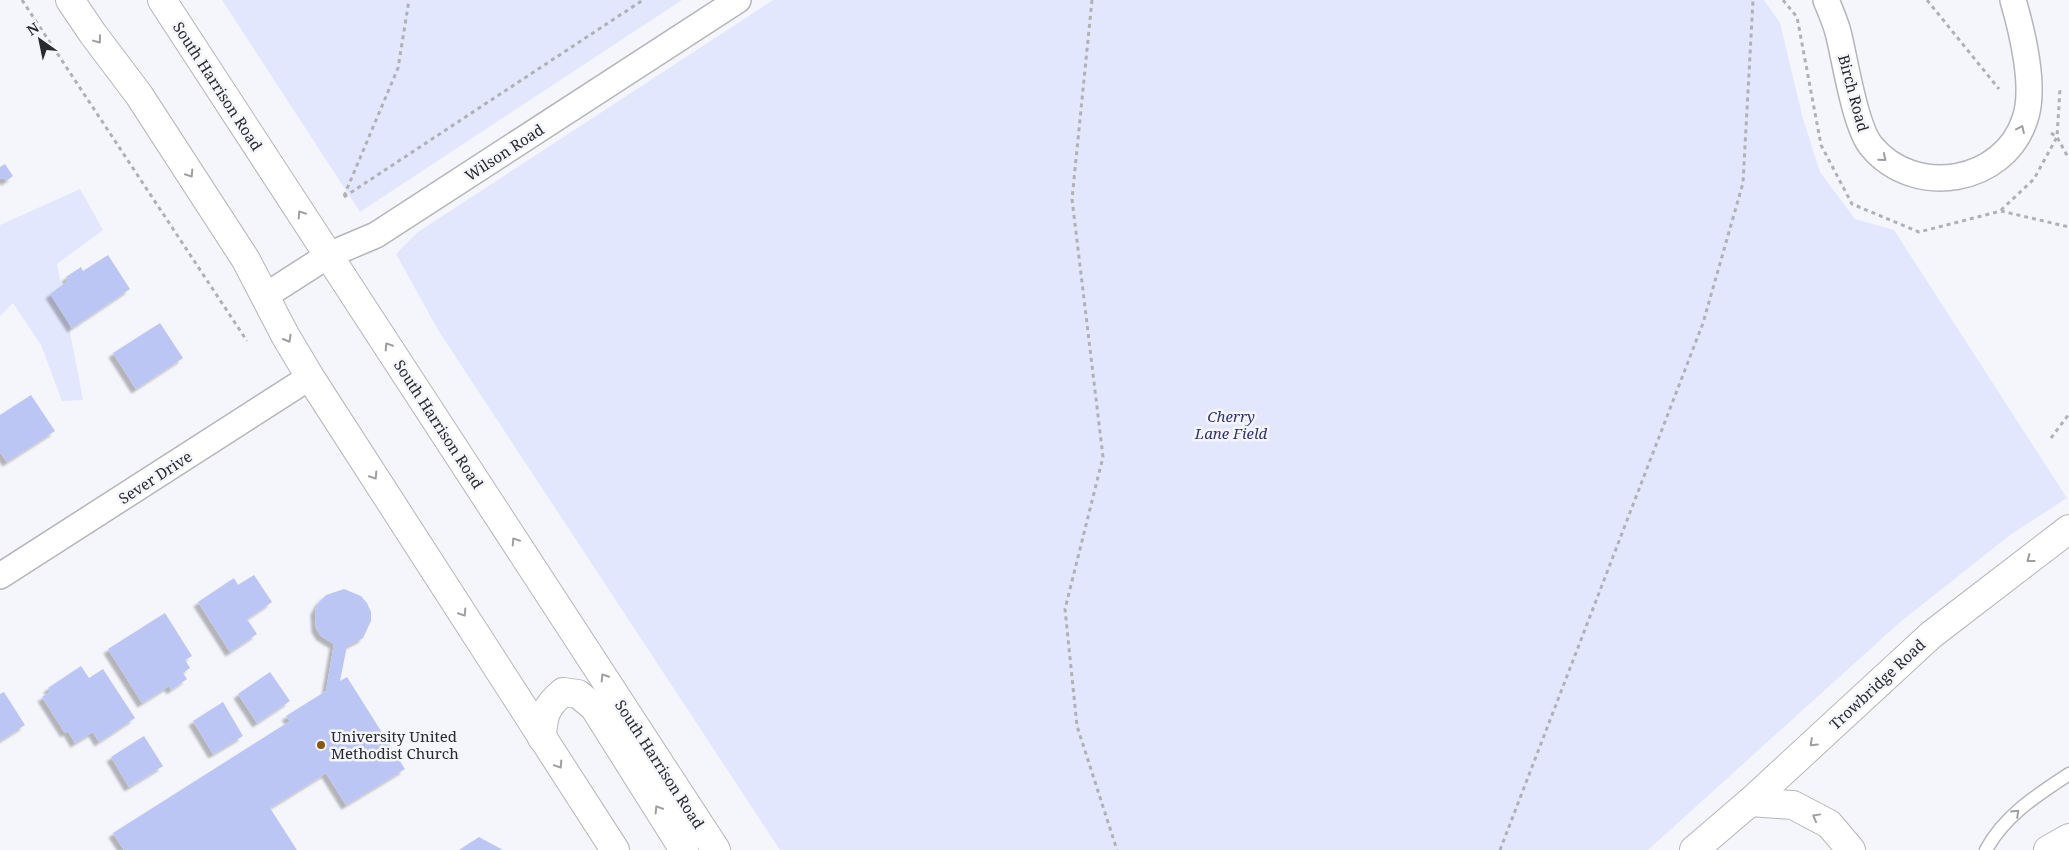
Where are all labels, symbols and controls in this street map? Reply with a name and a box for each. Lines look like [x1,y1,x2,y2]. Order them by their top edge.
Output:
north arrow [15,15,65,65]
text: N [23,18,42,40]
street label: South Harrison Road [169,18,267,154]
one-way arrow [92,34,100,43]
street label: Birch Road [1834,52,1874,134]
street label: Wilson Road [461,119,547,185]
one-way arrow [2015,125,2025,134]
one-way arrow [1878,153,1887,162]
one-way arrow [184,168,193,178]
one-way arrow [298,210,308,219]
one-way arrow [281,333,291,342]
one-way arrow [385,342,394,352]
street label: South Harrison Road [390,356,488,492]
park label: Cherry Lane Field [1194,406,1267,443]
street label: Sever Drive [115,446,195,508]
one-way arrow [368,471,378,480]
one-way arrow [512,537,521,546]
one-way arrow [2027,553,2036,561]
one-way arrow [456,608,466,617]
street label: Trowbridge Road [1825,634,1929,734]
one-way arrow [601,673,610,682]
street label: South Harrison Road [611,696,709,832]
place label: University United Methodist Church [331,726,459,763]
one-way arrow [1810,737,1819,746]
marker: University United Methodist Church [315,739,327,751]
one-way arrow [553,759,563,768]
one-way arrow [654,805,664,814]
one-way arrow [2011,810,2020,819]
one-way arrow [1812,813,1821,823]

